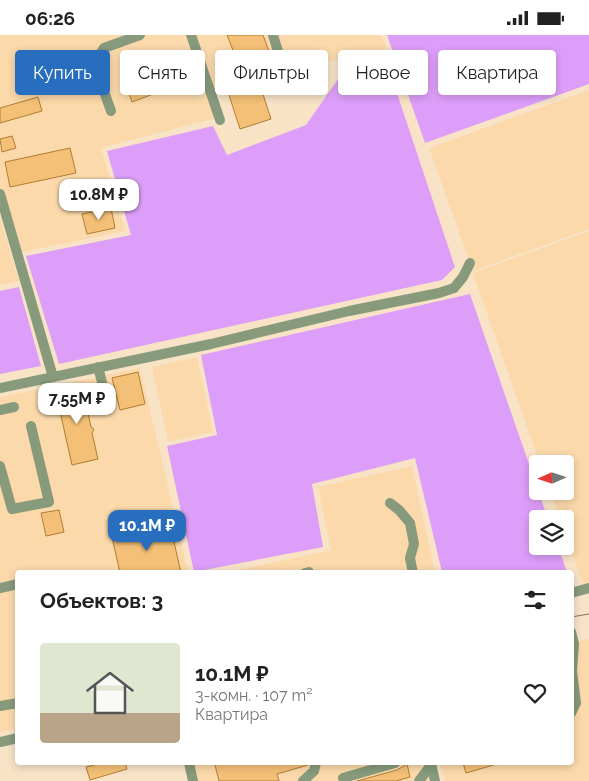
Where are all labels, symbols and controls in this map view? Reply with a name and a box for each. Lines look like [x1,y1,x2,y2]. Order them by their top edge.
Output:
text: 06:26 [25,7,75,29]
chip: Купить [15,50,110,95]
chip: Снять [120,50,205,95]
chip: Фильтры [215,50,328,95]
chip: Новое [338,50,428,95]
chip: Квартира [438,50,556,95]
pin: 10.8M ₽ [53,179,145,221]
text: 10.8M ₽ [70,185,128,204]
pin: 7.55M ₽ [31,383,123,425]
text: 7.55M ₽ [49,389,105,408]
north arrow [529,455,574,500]
map controls [529,455,574,555]
pin: 10.1M ₽ [101,509,193,552]
button: layers [529,510,574,555]
text: 10.1M ₽ [119,516,175,535]
icon: filters [521,586,549,614]
text: Объектов: 3 [40,588,163,613]
text: 10.1M ₽ [195,661,269,686]
icon: home [80,663,140,723]
icon: heart [521,679,549,707]
text: 3-комн. · 107 m² [195,686,313,705]
text: Квартира [195,705,268,724]

